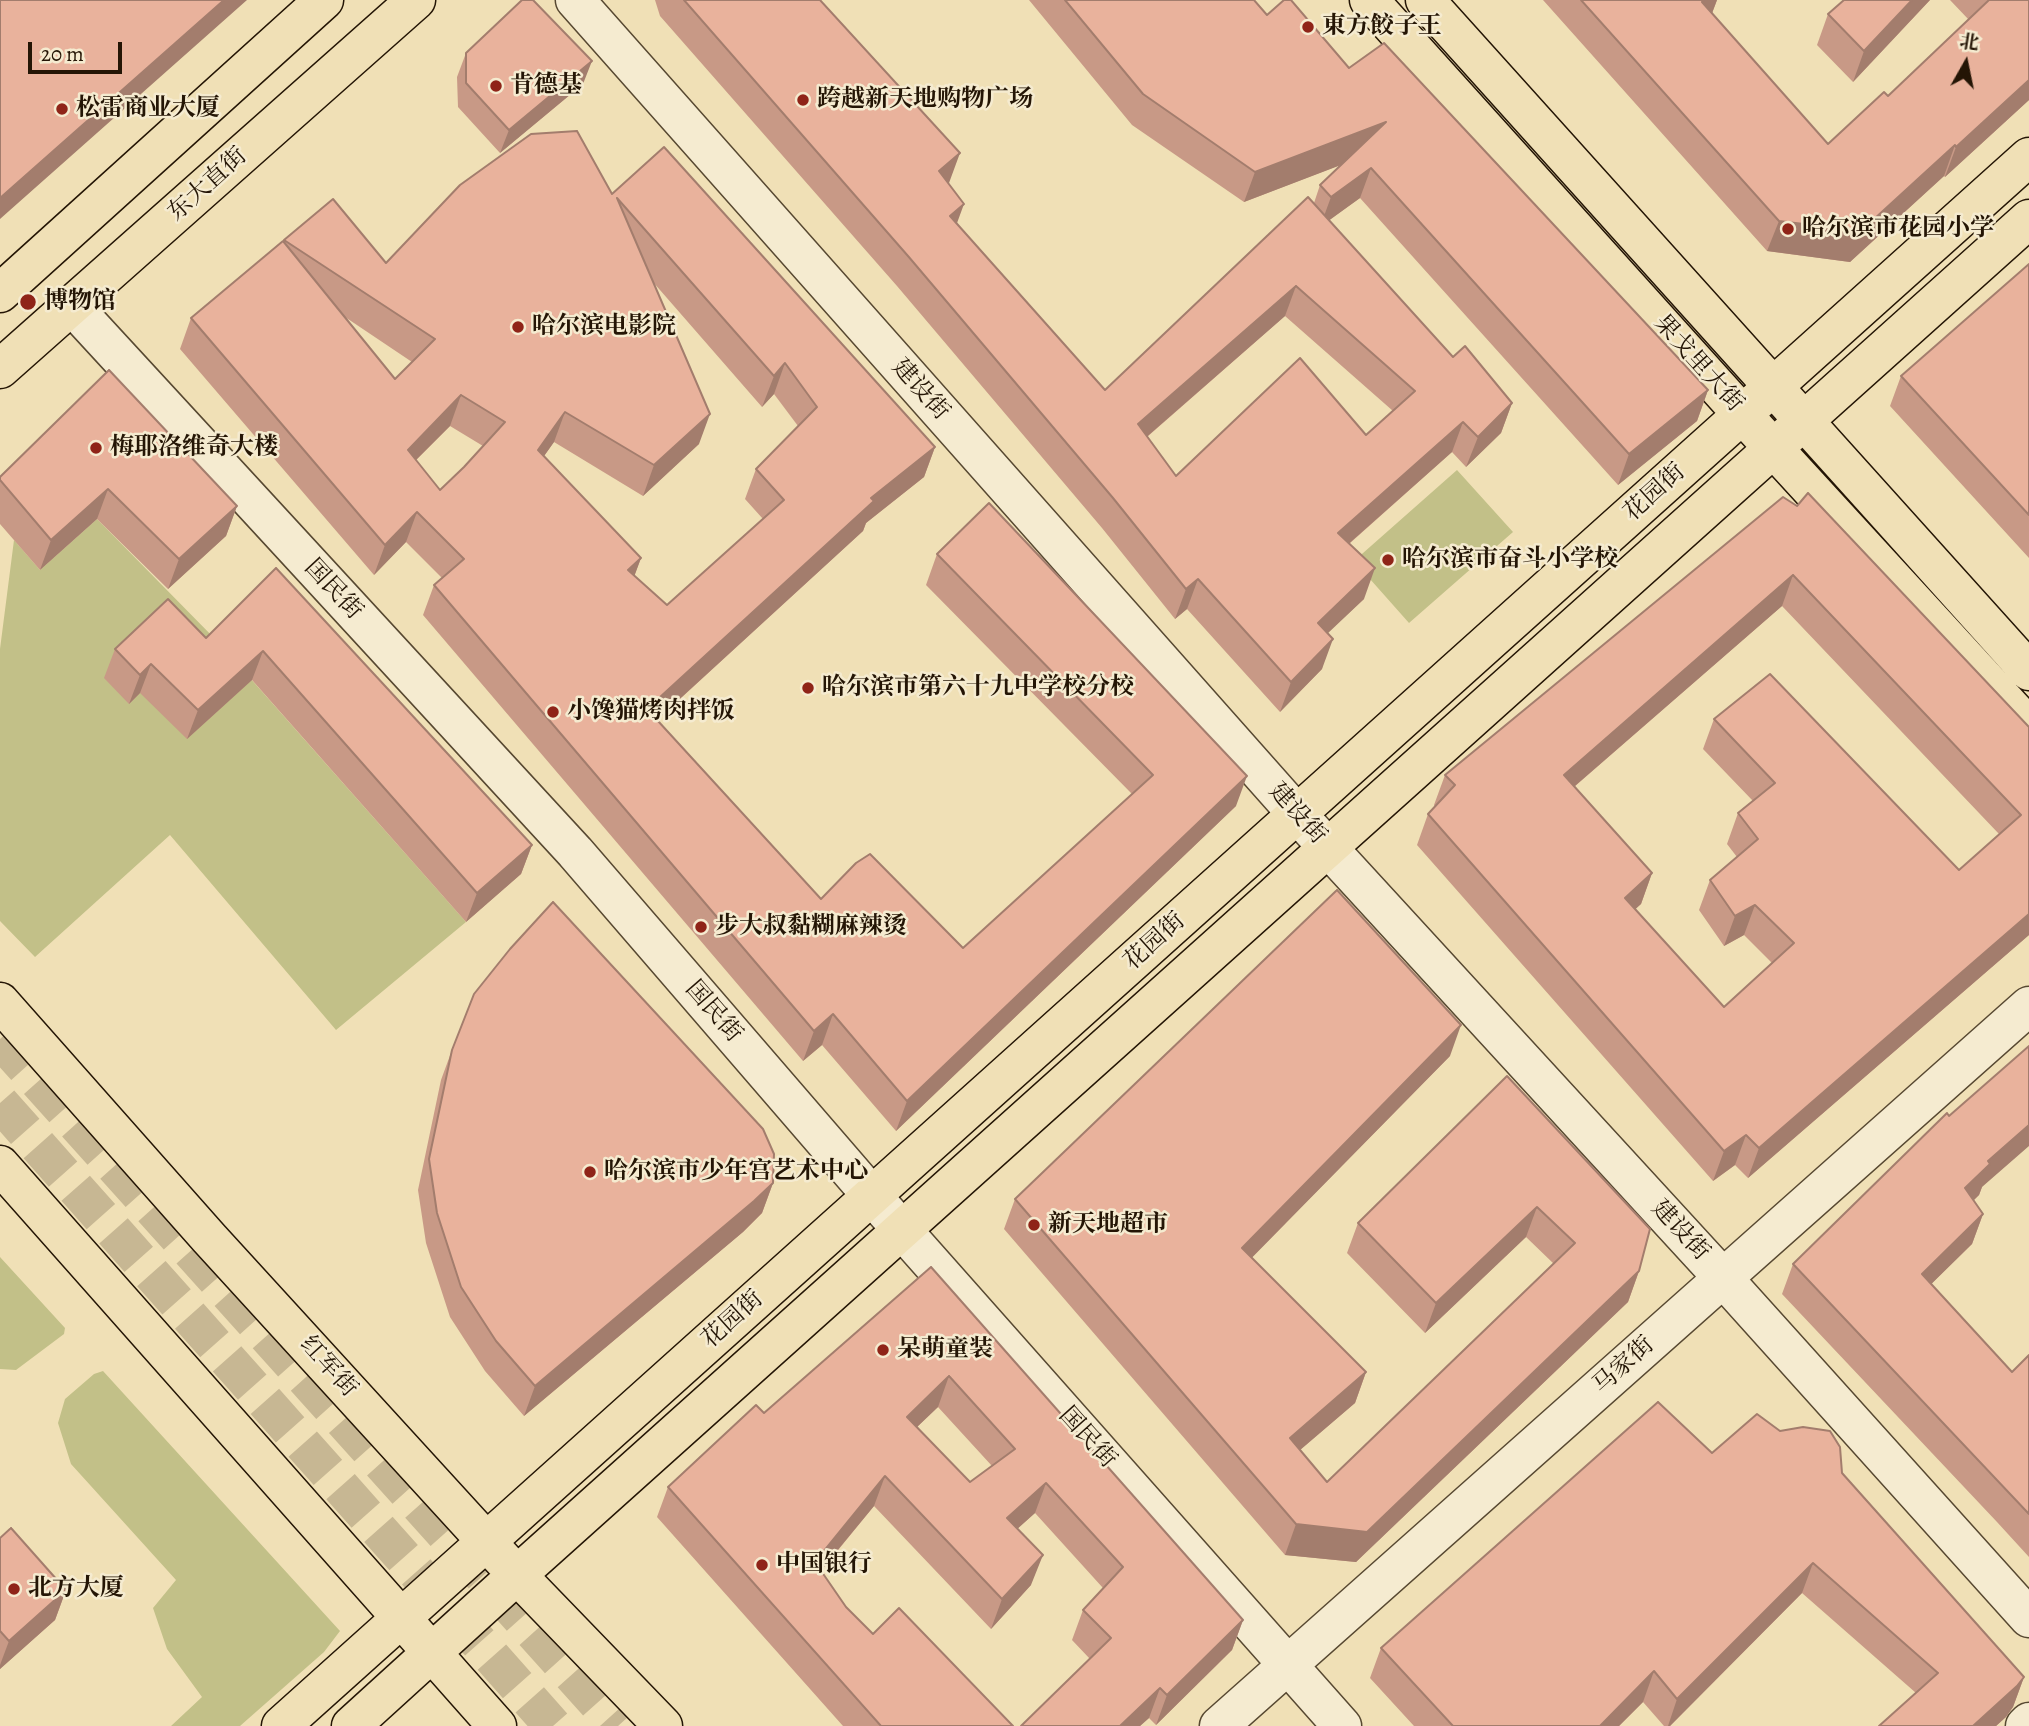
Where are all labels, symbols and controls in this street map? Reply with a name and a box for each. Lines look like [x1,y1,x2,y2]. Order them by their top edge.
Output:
place label: 東方餃子王 [1322,13,1442,41]
marker: 東方餃子王 [1300,19,1316,35]
scale bar [32,28,126,72]
north arrow [1931,28,2001,98]
text: 北 [1958,28,1981,57]
text: 20 m [41,40,84,68]
place label: 肯德基 [510,72,582,100]
marker: 肯德基 [488,78,504,94]
place label: 跨越新天地购物广场 [817,86,1033,114]
marker: 跨越新天地购物广场 [795,92,811,108]
place label: 松雷商业大厦 [76,95,220,123]
marker: 松雷商业大厦 [54,101,70,117]
street label: 东大直街 [163,142,253,228]
place label: 哈尔滨市花园小学 [1802,215,1994,243]
marker: 哈尔滨市花园小学 [1780,221,1796,237]
place label: 博物馆 [44,288,116,316]
marker: 博物馆 [18,292,38,312]
street label: 果戈里大街 [1647,310,1749,418]
place label: 哈尔滨电影院 [532,313,676,341]
marker: 哈尔滨电影院 [510,319,526,335]
street label: 建设街 [885,354,955,426]
place label: 梅耶洛维奇大楼 [110,434,278,462]
marker: 梅耶洛维奇大楼 [88,440,104,456]
street label: 花园街 [1619,458,1691,528]
place label: 哈尔滨市奋斗小学校 [1402,546,1618,574]
marker: 哈尔滨市奋斗小学校 [1380,552,1396,568]
street label: 国民街 [298,554,368,626]
place label: 哈尔滨市第六十九中学校分校 [822,674,1134,702]
marker: 哈尔滨市第六十九中学校分校 [800,680,816,696]
place label: 小馋猫烤肉拌饭 [567,698,735,726]
marker: 小馋猫烤肉拌饭 [545,704,561,720]
street label: 建设街 [1262,778,1332,850]
street label: 花园街 [1119,907,1191,977]
place label: 步大叔黏糊麻辣烫 [715,913,907,941]
marker: 步大叔黏糊麻辣烫 [693,919,709,935]
street label: 国民街 [679,975,747,1049]
place label: 哈尔滨市少年宫艺术中心 [604,1158,868,1186]
marker: 哈尔滨市少年宫艺术中心 [582,1164,598,1180]
street label: 建设街 [1645,1195,1715,1267]
place label: 新天地超市 [1048,1211,1168,1239]
marker: 新天地超市 [1026,1217,1042,1233]
street label: 花园街 [697,1285,769,1355]
street label: 红军街 [293,1331,363,1403]
street label: 马家街 [1588,1331,1660,1401]
place label: 呆萌童装 [897,1336,993,1364]
marker: 呆萌童装 [875,1342,891,1358]
street label: 国民街 [1052,1402,1122,1474]
place label: 中国银行 [776,1551,872,1579]
marker: 中国银行 [754,1557,770,1573]
place label: 北方大厦 [28,1575,124,1603]
marker: 北方大厦 [6,1581,22,1597]

